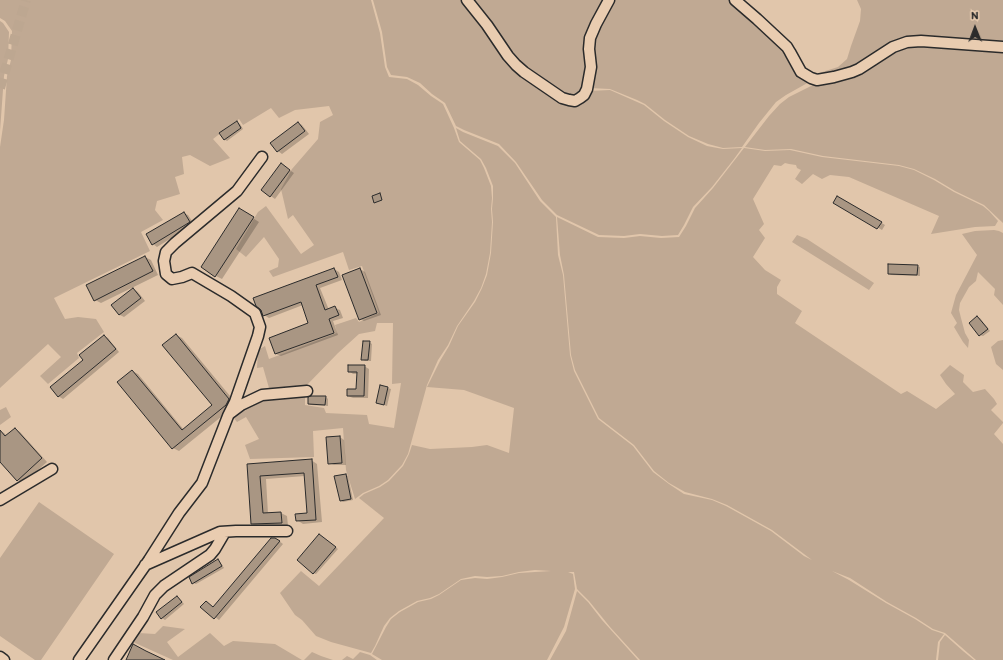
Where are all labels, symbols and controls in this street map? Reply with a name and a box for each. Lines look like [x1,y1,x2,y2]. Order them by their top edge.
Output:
north arrow [955,8,995,48]
text: N [971,9,979,22]

